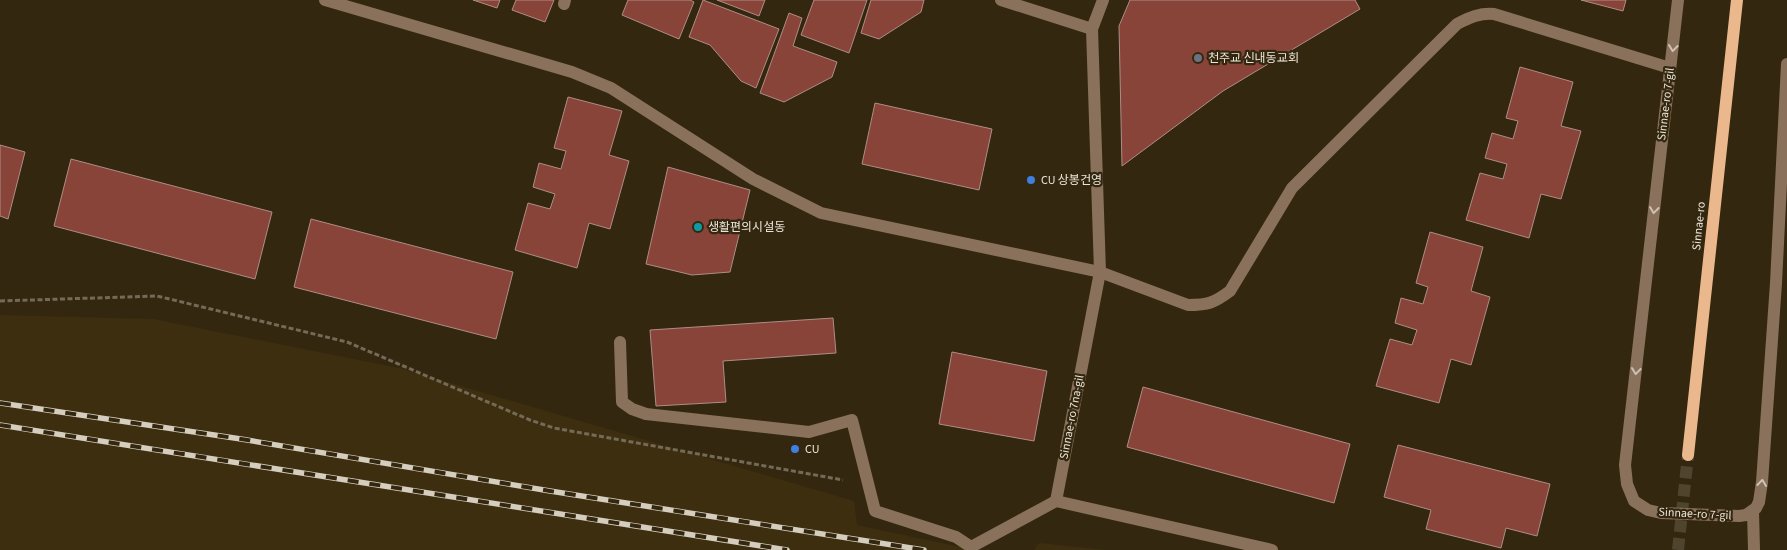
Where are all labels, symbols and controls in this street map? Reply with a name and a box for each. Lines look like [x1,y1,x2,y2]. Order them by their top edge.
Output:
one-way arrow [1668,45,1679,53]
place label: 천주교 신내동교회 [1208,50,1299,67]
marker: 천주교 신내동교회 [1192,52,1204,64]
street label: Sinnae-ro 7-gil [1653,67,1679,141]
place label: CU 상봉건영 [1041,172,1102,189]
marker: CU 상봉건영 [1025,174,1037,186]
street label: Sinnae-ro [1688,201,1710,251]
one-way arrow [1649,206,1660,214]
place label: 생활편의시설동 [708,219,785,236]
marker: 생활편의시설동 [692,221,704,233]
one-way arrow [1631,368,1642,376]
street label: Sinnae-ro 7na-gil [1055,373,1089,461]
place label: CU [805,441,819,458]
marker: CU [789,443,801,455]
one-way arrow [1756,479,1767,487]
street label: Sinnae-ro 7-gil [1658,504,1732,524]

